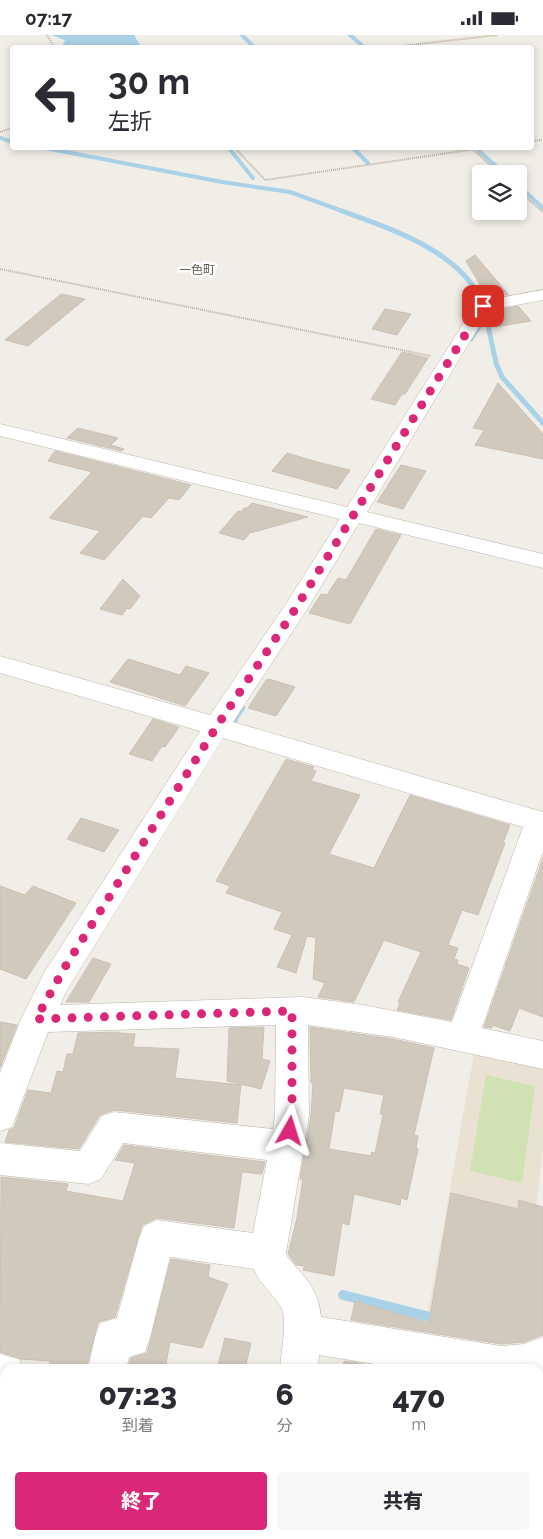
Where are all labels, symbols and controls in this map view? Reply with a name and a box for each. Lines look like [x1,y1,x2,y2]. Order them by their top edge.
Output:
text: 07:17 [25,7,72,29]
text: 30 m [108,61,190,102]
icon: left [25,65,90,130]
text: 左折 [108,108,152,134]
map controls [472,165,527,220]
button: layers [472,165,527,220]
district label: 一色町 [179,263,215,277]
pin [462,285,504,327]
icon: arrive [469,292,497,320]
position arrow [263,1104,315,1156]
text: 07:23 [99,1377,177,1412]
text: 6 [276,1377,294,1412]
text: 470 [392,1380,445,1415]
text: m [412,1415,426,1434]
text: 到着 [122,1416,154,1435]
text: 分 [277,1416,293,1435]
button: 終了 [15,1472,267,1530]
button: 共有 [277,1472,529,1530]

